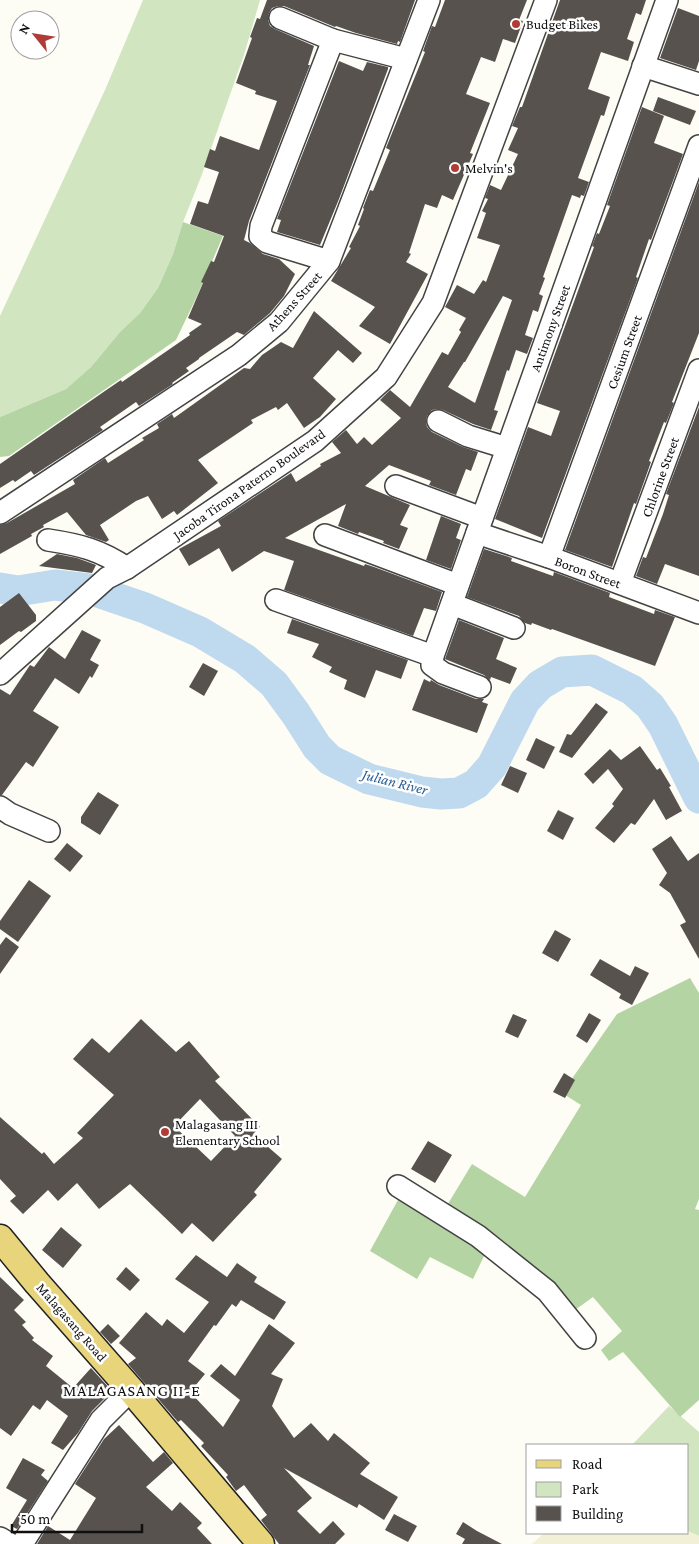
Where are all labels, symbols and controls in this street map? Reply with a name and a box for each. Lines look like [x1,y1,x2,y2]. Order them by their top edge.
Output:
north arrow [10,10,60,60]
place label: Budget Bikes [526,16,598,32]
marker: Budget Bikes [510,18,522,30]
text: N [14,20,33,37]
place label: Melvin's [465,160,513,176]
marker: Melvin's [449,162,461,174]
street label: Athens Street [263,268,325,334]
street label: Antimony Street [527,282,573,374]
street label: Cesium Street [603,312,645,391]
street label: Jacoba Tirona Paterno Boulevard [168,425,329,544]
street label: Chlorine Street [638,434,682,519]
street label: Boron Street [553,553,624,591]
water label: Julian River [358,765,430,799]
place label: Malagasang III Elementary School [175,1116,280,1148]
marker: Malagasang III Elementary School [159,1126,171,1138]
street label: Malagasang Road [34,1279,111,1365]
district label: MALAGASANG II-E [63,1382,201,1399]
legend [526,1444,689,1534]
text: Road [572,1456,603,1472]
text: Park [572,1481,599,1497]
scale bar [12,1502,142,1534]
text: Building [572,1506,623,1523]
text: 50 m [20,1511,50,1527]

